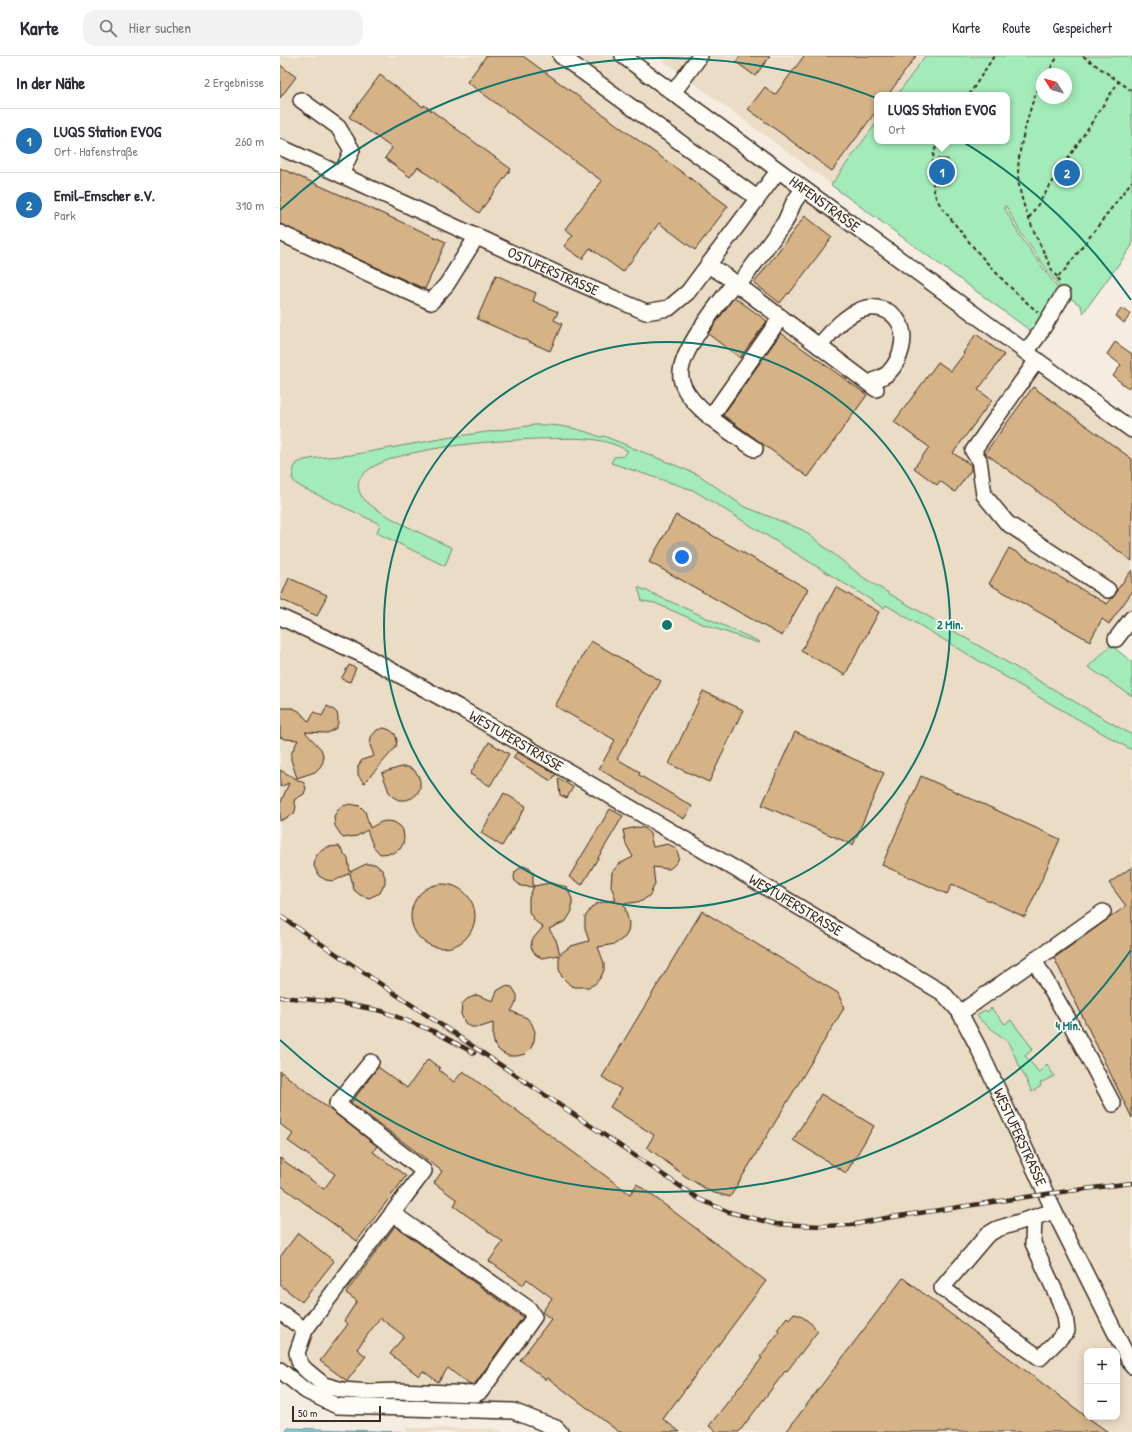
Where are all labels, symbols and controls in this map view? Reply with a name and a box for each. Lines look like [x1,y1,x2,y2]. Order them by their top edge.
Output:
search box [83,10,363,46]
text: Karte [20,15,59,41]
icon: search [97,17,119,39]
text: Hier suchen [129,17,191,38]
text: Karte [952,18,981,37]
text: Route [1003,18,1031,37]
text: Gespeichert [1053,18,1112,37]
north arrow [1036,68,1072,104]
text: In der Nähe [16,71,85,94]
text: 2 Ergebnisse [204,73,264,91]
popup [874,92,1010,144]
text: LUQS Station EVOG [888,99,996,120]
text: Ort [888,120,905,138]
text: LUQS Station EVOG [54,121,161,142]
text: 1 [27,132,31,150]
text: 260 m [235,132,264,150]
text: Ort · Hafenstraße [54,142,138,160]
pin: 1 [929,157,955,187]
pin: 2 [1054,158,1080,188]
street label: HAFENSTRASSE [785,171,865,237]
text: Emil-Emscher e.V. [54,185,155,206]
text: 2 [26,196,32,214]
text: 310 m [236,196,264,214]
text: Park [54,206,76,224]
street label: OSTUFERSTRASSE [504,241,603,301]
your location [672,547,692,567]
text: 2 Min. [937,616,964,633]
centre of rings [660,618,674,632]
street label: WESTUFERSTRASSE [466,705,568,776]
street label: WESTUFERSTRASSE [745,868,847,941]
text: 4 Min. [1055,1017,1081,1034]
street label: WESTUFERSTRASSE [989,1085,1052,1190]
map controls [1084,1348,1120,1420]
button: + [1084,1348,1120,1384]
button: − [1084,1384,1120,1420]
scale bar [292,1404,381,1423]
text: 50 m [298,1406,318,1420]

